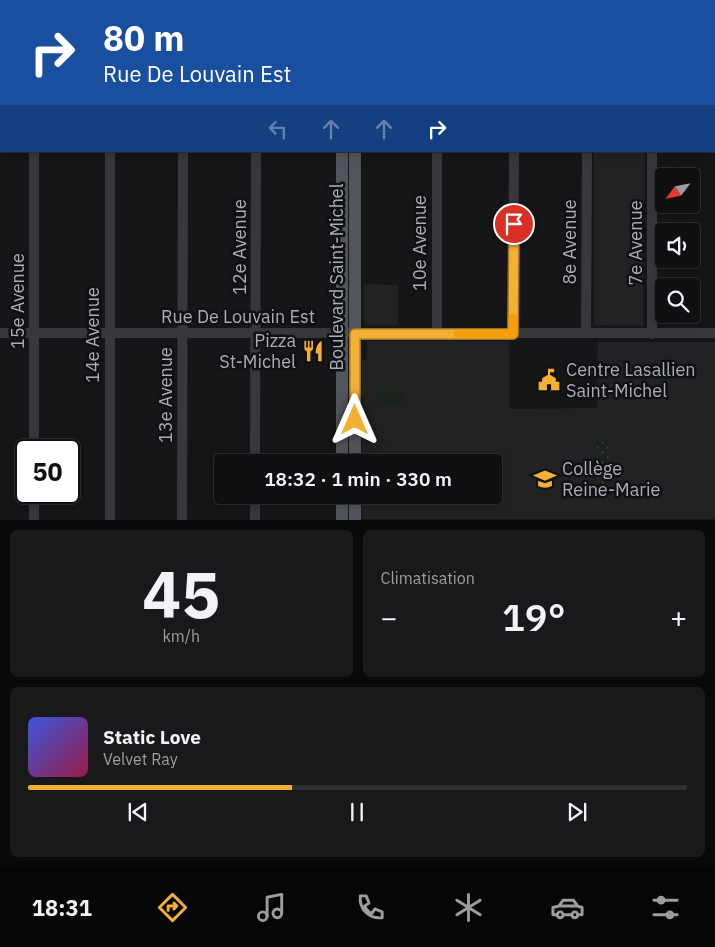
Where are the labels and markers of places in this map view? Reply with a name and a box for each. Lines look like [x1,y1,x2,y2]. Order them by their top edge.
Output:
pin [493,203,535,245]
place label: Pizza St-Michel [219,329,296,373]
restaurant icon: Pizza St-Michel [300,338,326,364]
place label: Centre Lasallien Saint-Michel [566,358,696,402]
public building icon: Centre Lasallien Saint-Michel [536,367,562,393]
place label: Collège Reine-Marie [562,457,660,501]
school or university icon: Collège Reine-Marie [532,466,558,492]

